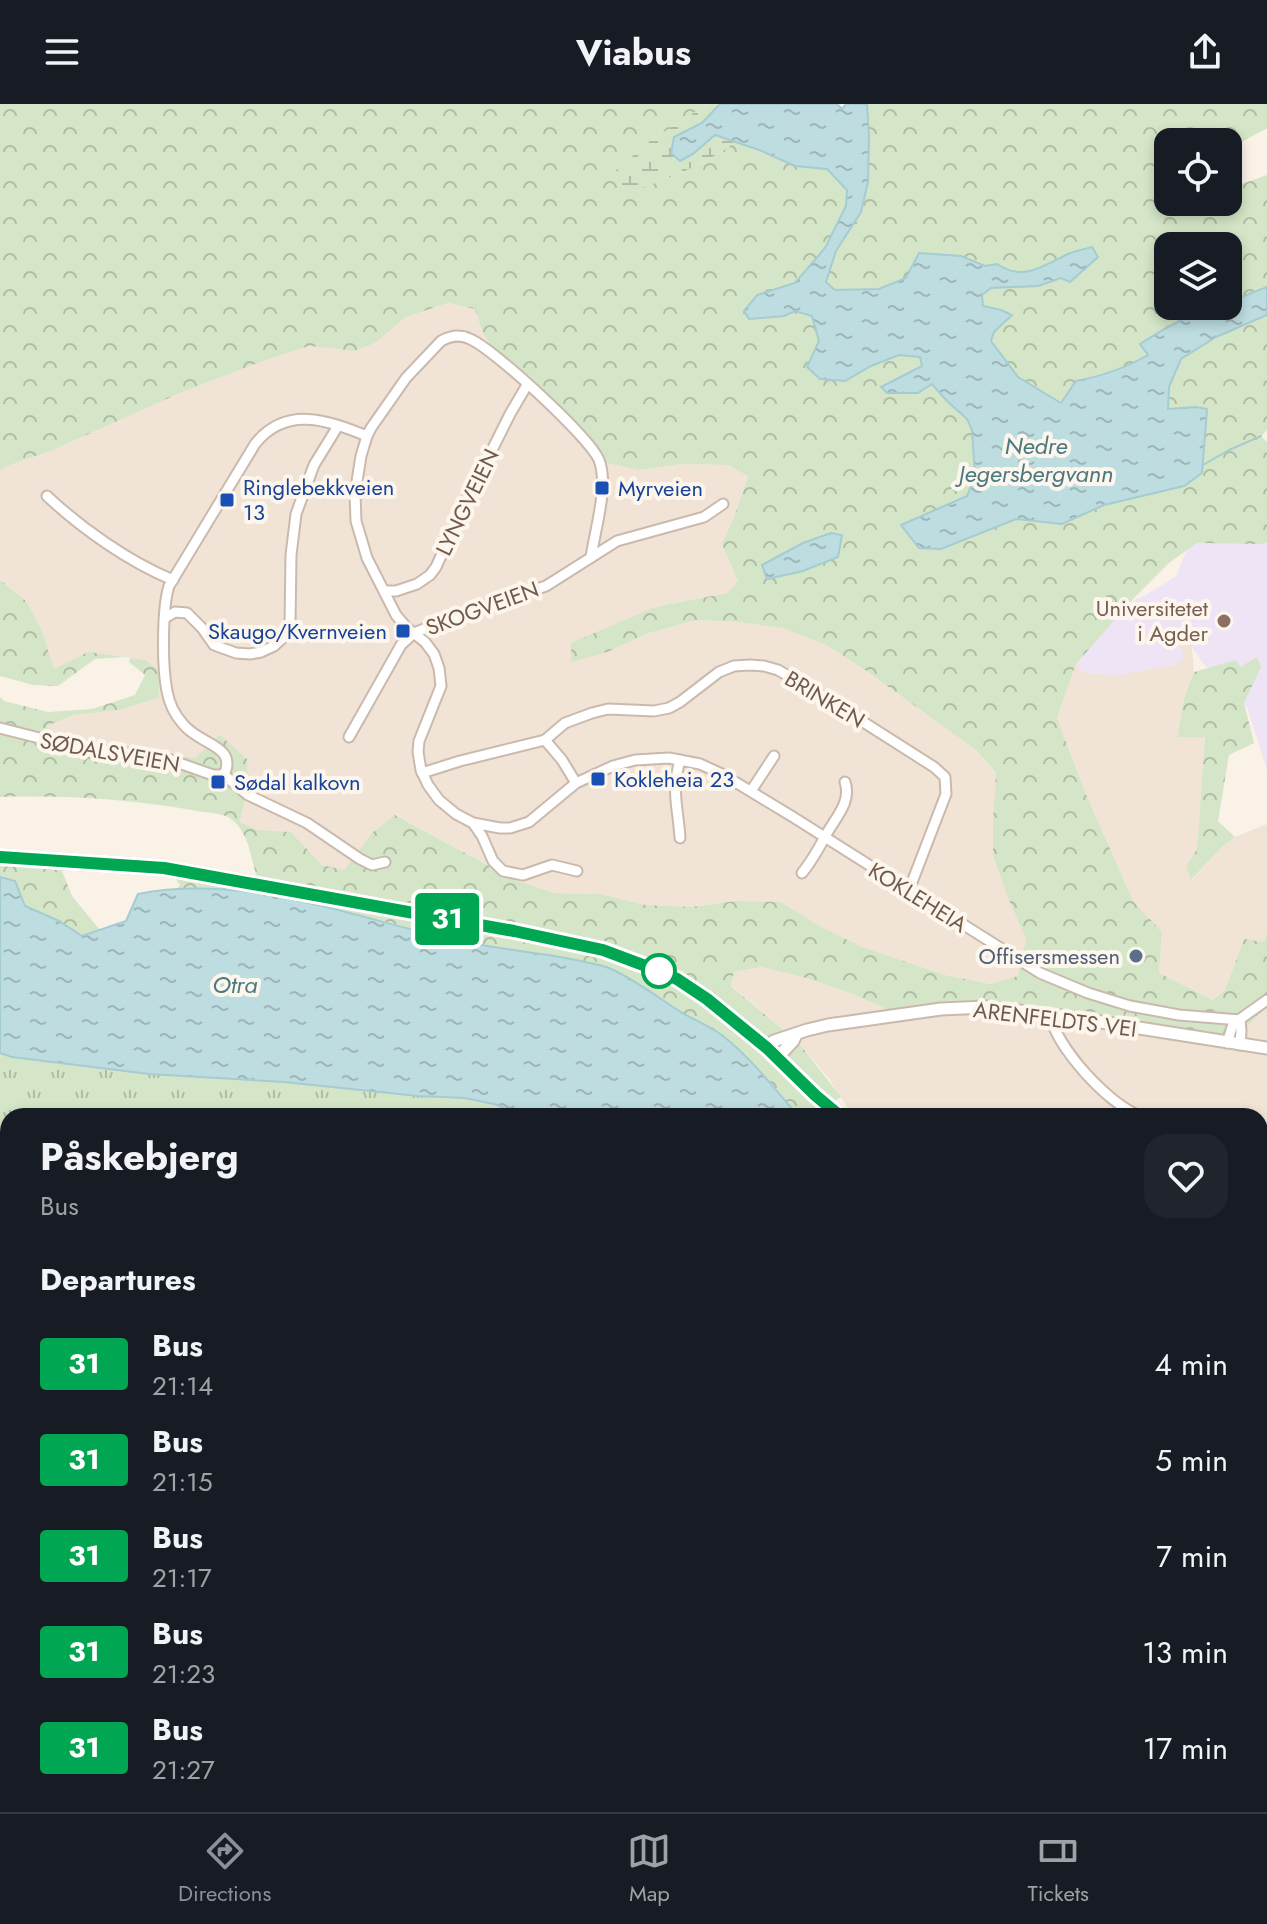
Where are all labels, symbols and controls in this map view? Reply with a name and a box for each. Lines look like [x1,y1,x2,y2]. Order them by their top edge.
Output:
text: Viabus [576,26,691,78]
icon: menu [40,30,84,74]
icon: share [1183,30,1227,74]
map controls [1154,128,1242,320]
button: locate [1154,128,1242,216]
button: layers [1154,232,1242,320]
water label: Nedre Jegersbergvann [955,428,1113,491]
street label: LYNGVEIEN [427,443,507,561]
place label: Ringlebekkveien 13 [243,471,394,528]
place label: Myrveien [618,472,703,504]
marker: Myrveien [593,479,611,497]
marker: Ringlebekkveien 13 [218,491,236,509]
street label: SKOGVEIEN [421,573,543,643]
place label: Universitetet i Agder [1096,592,1209,649]
marker: Universitetet i Agder [1215,612,1233,630]
place label: Skaugo/Kvernveien [208,615,387,647]
marker: Skaugo/Kvernveien [394,622,412,640]
street label: BRINKEN [779,662,871,736]
street label: SØDALSVEIEN [38,724,182,780]
place label: Kokleheia 23 [614,763,734,795]
place label: Sødal kalkovn [234,766,360,798]
marker: Kokleheia 23 [589,770,607,788]
marker: Sødal kalkovn [209,773,227,791]
street label: KOKLEHEIA [863,854,974,940]
line badge: 31 [411,893,483,945]
text: 31 [431,898,463,939]
place label: Offisersmessen [979,940,1120,972]
marker: Offisersmessen [1127,947,1145,965]
unlabelled marker [642,954,676,988]
water label: Otra [212,967,258,1002]
street label: ARENFELDTS VEI [972,993,1138,1045]
text: Påskebjerg [40,1129,239,1184]
button: heart [1144,1134,1228,1218]
text: Bus [40,1187,79,1225]
text: Departures [40,1258,196,1301]
text: Bus [152,1324,203,1367]
text: 31 [68,1343,100,1384]
text: 4 min [1155,1343,1228,1386]
text: 21:14 [152,1367,213,1405]
text: Bus [152,1420,203,1463]
text: 31 [68,1439,100,1480]
text: 5 min [1155,1439,1228,1482]
text: 21:15 [152,1463,213,1501]
text: Bus [152,1516,203,1559]
text: 31 [68,1535,100,1576]
text: 7 min [1156,1535,1228,1578]
text: 21:17 [152,1559,212,1597]
text: Bus [152,1612,203,1655]
text: 31 [68,1631,100,1672]
text: 13 min [1142,1631,1228,1674]
text: 21:23 [152,1655,215,1693]
text: Bus [152,1708,203,1751]
text: 31 [68,1727,100,1768]
text: 17 min [1143,1727,1228,1770]
text: 21:27 [152,1751,215,1789]
tab: Directions [178,1829,271,1909]
tab: Map [627,1829,671,1909]
tab: Tickets [1028,1829,1089,1909]

